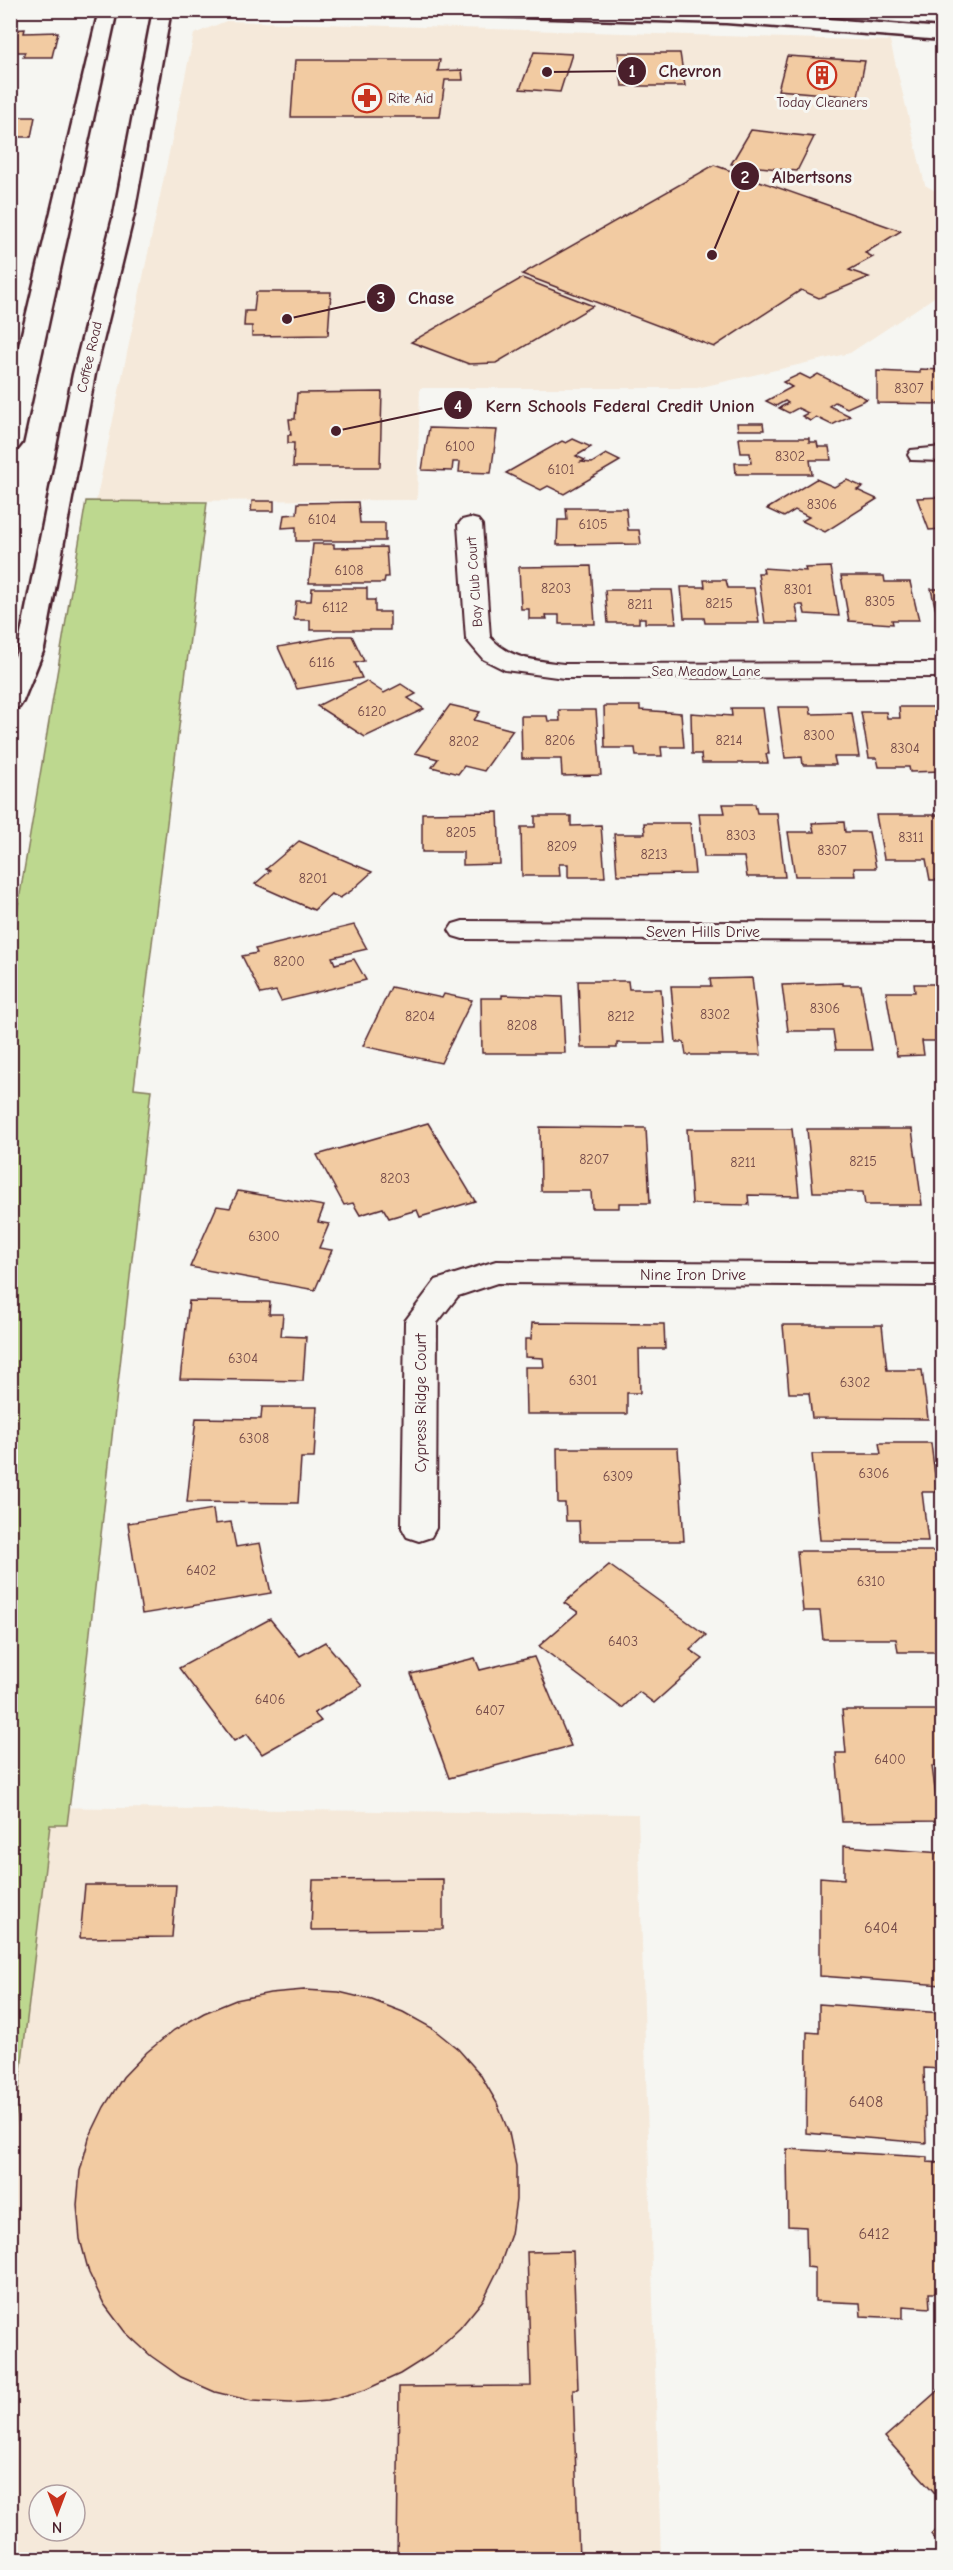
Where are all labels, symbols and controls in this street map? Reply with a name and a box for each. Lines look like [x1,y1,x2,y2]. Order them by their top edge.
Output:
callout: Chevron [617,53,734,89]
building icon: Today Cleaners [806,59,838,91]
text: 1 [628,61,636,82]
text: Chevron [659,61,721,82]
pharmacy icon: Rite Aid [351,82,383,114]
place label: Rite Aid [388,90,434,107]
place label: Today Cleaners [776,94,868,111]
callout: Albertsons [730,158,864,194]
text: 2 [741,167,750,188]
text: Albertsons [772,167,852,188]
callout: Chase [366,280,466,316]
text: 3 [377,288,385,309]
text: Chase [408,288,454,309]
street label: Coffee Road [73,320,106,394]
house number: 8307 [894,380,924,397]
callout: Kern Schools Federal Credit Union [443,387,766,423]
text: 4 [454,396,462,417]
text: Kern Schools Federal Credit Union [486,396,754,417]
house number: 6100 [445,438,475,455]
house number: 8302 [775,448,805,465]
house number: 6101 [547,461,575,478]
house number: 8306 [807,496,837,513]
house number: 6104 [308,511,336,528]
house number: 6105 [578,516,608,533]
street label: Bay Club Court [463,535,486,628]
house number: 6108 [335,562,363,579]
house number: 8203 [541,580,571,597]
house number: 8301 [784,581,812,598]
house number: 8305 [865,593,895,610]
house number: 8215 [705,595,733,612]
house number: 8211 [627,596,653,613]
house number: 6112 [322,599,348,616]
house number: 6116 [309,654,335,671]
street label: Sea Meadow Lane [651,663,761,680]
house number: 6120 [358,703,386,720]
house number: 8300 [803,727,835,744]
house number: 8206 [545,732,575,749]
house number: 8214 [716,732,743,749]
house number: 8202 [449,733,479,750]
house number: 8304 [890,740,920,757]
house number: 8205 [446,824,476,841]
house number: 8303 [726,827,756,844]
house number: 8311 [898,829,924,846]
house number: 8209 [547,838,577,855]
house number: 8307 [817,842,847,859]
house number: 8213 [640,846,668,863]
house number: 8201 [299,870,327,887]
street label: Seven Hills Drive [646,923,760,941]
house number: 8200 [273,953,305,970]
house number: 8306 [810,1000,840,1017]
house number: 8302 [700,1006,730,1023]
house number: 8204 [405,1008,435,1025]
house number: 8212 [607,1008,635,1025]
house number: 8208 [507,1017,537,1034]
house number: 8207 [579,1151,609,1168]
house number: 8215 [849,1153,877,1170]
house number: 8211 [730,1154,756,1171]
house number: 8203 [380,1170,410,1187]
house number: 6300 [248,1228,280,1245]
street label: Nine Iron Drive [640,1266,746,1284]
street label: Cypress Ridge Court [412,1333,430,1473]
house number: 6304 [228,1350,258,1367]
house number: 6301 [569,1372,597,1389]
house number: 6302 [840,1374,870,1391]
house number: 6308 [239,1430,269,1447]
house number: 6306 [859,1465,889,1482]
house number: 6309 [603,1468,633,1485]
house number: 6402 [186,1562,216,1579]
house number: 6310 [857,1573,885,1590]
house number: 6403 [608,1633,638,1650]
house number: 6406 [255,1691,285,1708]
house number: 6407 [475,1702,505,1719]
house number: 6400 [874,1751,906,1768]
house number: 6404 [864,1919,898,1937]
house number: 6408 [849,2093,883,2111]
house number: 6412 [858,2225,890,2243]
north arrow [27,2483,87,2543]
text: N [52,2518,62,2536]

